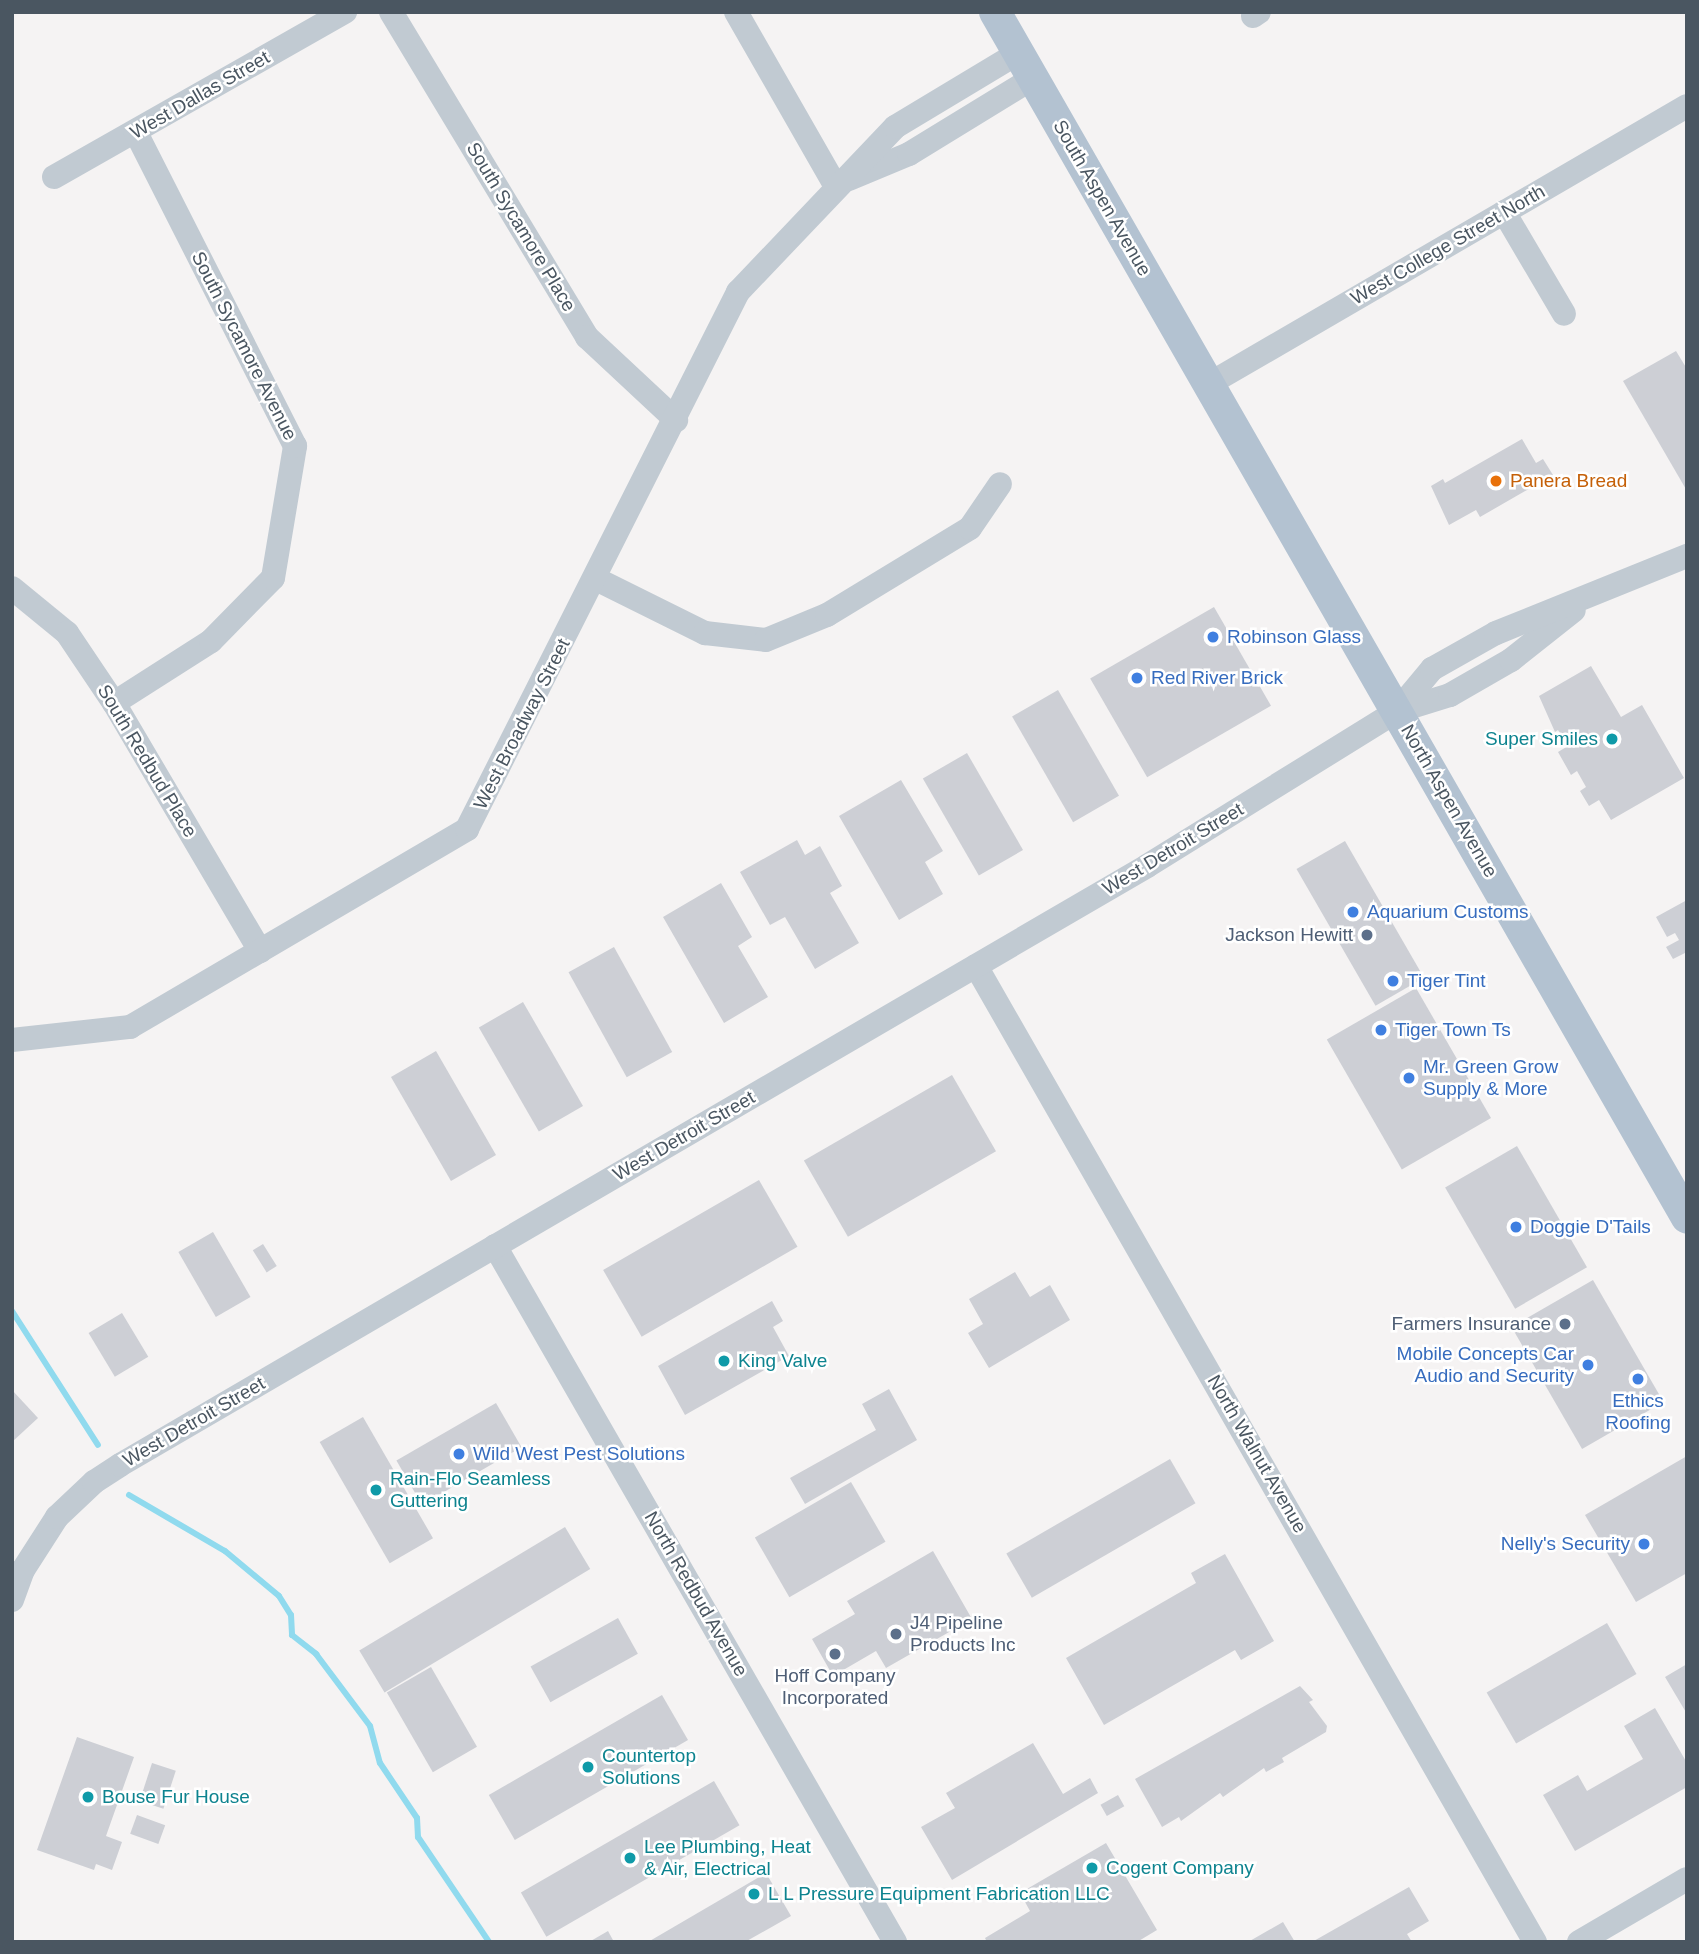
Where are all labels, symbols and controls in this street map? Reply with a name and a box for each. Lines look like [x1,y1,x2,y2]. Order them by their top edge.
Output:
street label: West Dallas Street [126,46,274,144]
street label: South Aspen Avenue [1048,115,1156,281]
street label: South Sycamore Place [461,138,581,316]
street label: West College Street North [1347,180,1549,310]
street label: South Sycamore Avenue [186,247,302,445]
place label: Panera Bread [1510,470,1627,492]
marker: Panera Bread [1488,473,1504,489]
place label: Robinson Glass [1227,626,1361,648]
marker: Robinson Glass [1205,629,1221,645]
street label: West Broadway Street [469,635,575,813]
place label: Red River Brick [1151,667,1283,689]
marker: Red River Brick [1129,670,1145,686]
street label: South Redbud Place [92,680,202,842]
street label: North Aspen Avenue [1395,720,1503,882]
place label: Super Smiles [1485,728,1598,750]
marker: Super Smiles [1604,731,1620,747]
street label: West Detroit Street [1098,798,1248,900]
place label: Aquarium Customs [1367,901,1529,923]
marker: Aquarium Customs [1345,904,1361,920]
place label: Jackson Hewitt [1225,924,1353,946]
marker: Jackson Hewitt [1359,927,1375,943]
place label: Tiger Tint [1407,970,1486,992]
marker: Tiger Tint [1385,973,1401,989]
place label: Tiger Town Ts [1395,1019,1511,1041]
marker: Tiger Town Ts [1373,1022,1389,1038]
place label: Mr. Green Grow Supply & More [1423,1056,1558,1100]
marker: Mr. Green Grow Supply & More [1401,1070,1417,1086]
street label: West Detroit Street [609,1086,759,1186]
place label: Doggie D'Tails [1530,1216,1651,1238]
marker: Doggie D'Tails [1508,1219,1524,1235]
place label: Farmers Insurance [1392,1313,1551,1335]
marker: Farmers Insurance [1557,1316,1573,1332]
place label: Mobile Concepts Car Audio and Security [1397,1343,1574,1387]
place label: King Valve [738,1350,827,1372]
marker: King Valve [716,1353,732,1369]
marker: Mobile Concepts Car Audio and Security [1580,1357,1596,1373]
street label: North Walnut Avenue [1202,1371,1312,1537]
marker: Ethics Roofing [1630,1371,1646,1387]
street label: West Detroit Street [119,1372,269,1472]
place label: Ethics Roofing [1605,1390,1671,1434]
place label: Wild West Pest Solutions [473,1443,685,1465]
marker: Wild West Pest Solutions [451,1446,467,1462]
place label: Rain-Flo Seamless Guttering [390,1468,550,1512]
marker: Rain-Flo Seamless Guttering [368,1482,384,1498]
street label: North Redbud Avenue [639,1507,753,1681]
place label: Nelly's Security [1501,1533,1630,1555]
marker: Nelly's Security [1636,1536,1652,1552]
place label: J4 Pipeline Products Inc [910,1612,1016,1656]
marker: J4 Pipeline Products Inc [888,1626,904,1642]
marker: Hoff Company Incorporated [827,1646,843,1662]
place label: Hoff Company Incorporated [774,1665,896,1709]
place label: Countertop Solutions [602,1745,696,1789]
marker: Countertop Solutions [580,1759,596,1775]
place label: Bouse Fur House [102,1786,250,1808]
marker: Bouse Fur House [80,1789,96,1805]
place label: Lee Plumbing, Heat & Air, Electrical [644,1836,811,1880]
marker: Lee Plumbing, Heat & Air, Electrical [622,1850,638,1866]
place label: Cogent Company [1106,1857,1254,1879]
marker: Cogent Company [1084,1860,1100,1876]
place label: L L Pressure Equipment Fabrication LLC [768,1883,1111,1905]
marker: L L Pressure Equipment Fabrication LLC [746,1886,762,1902]

